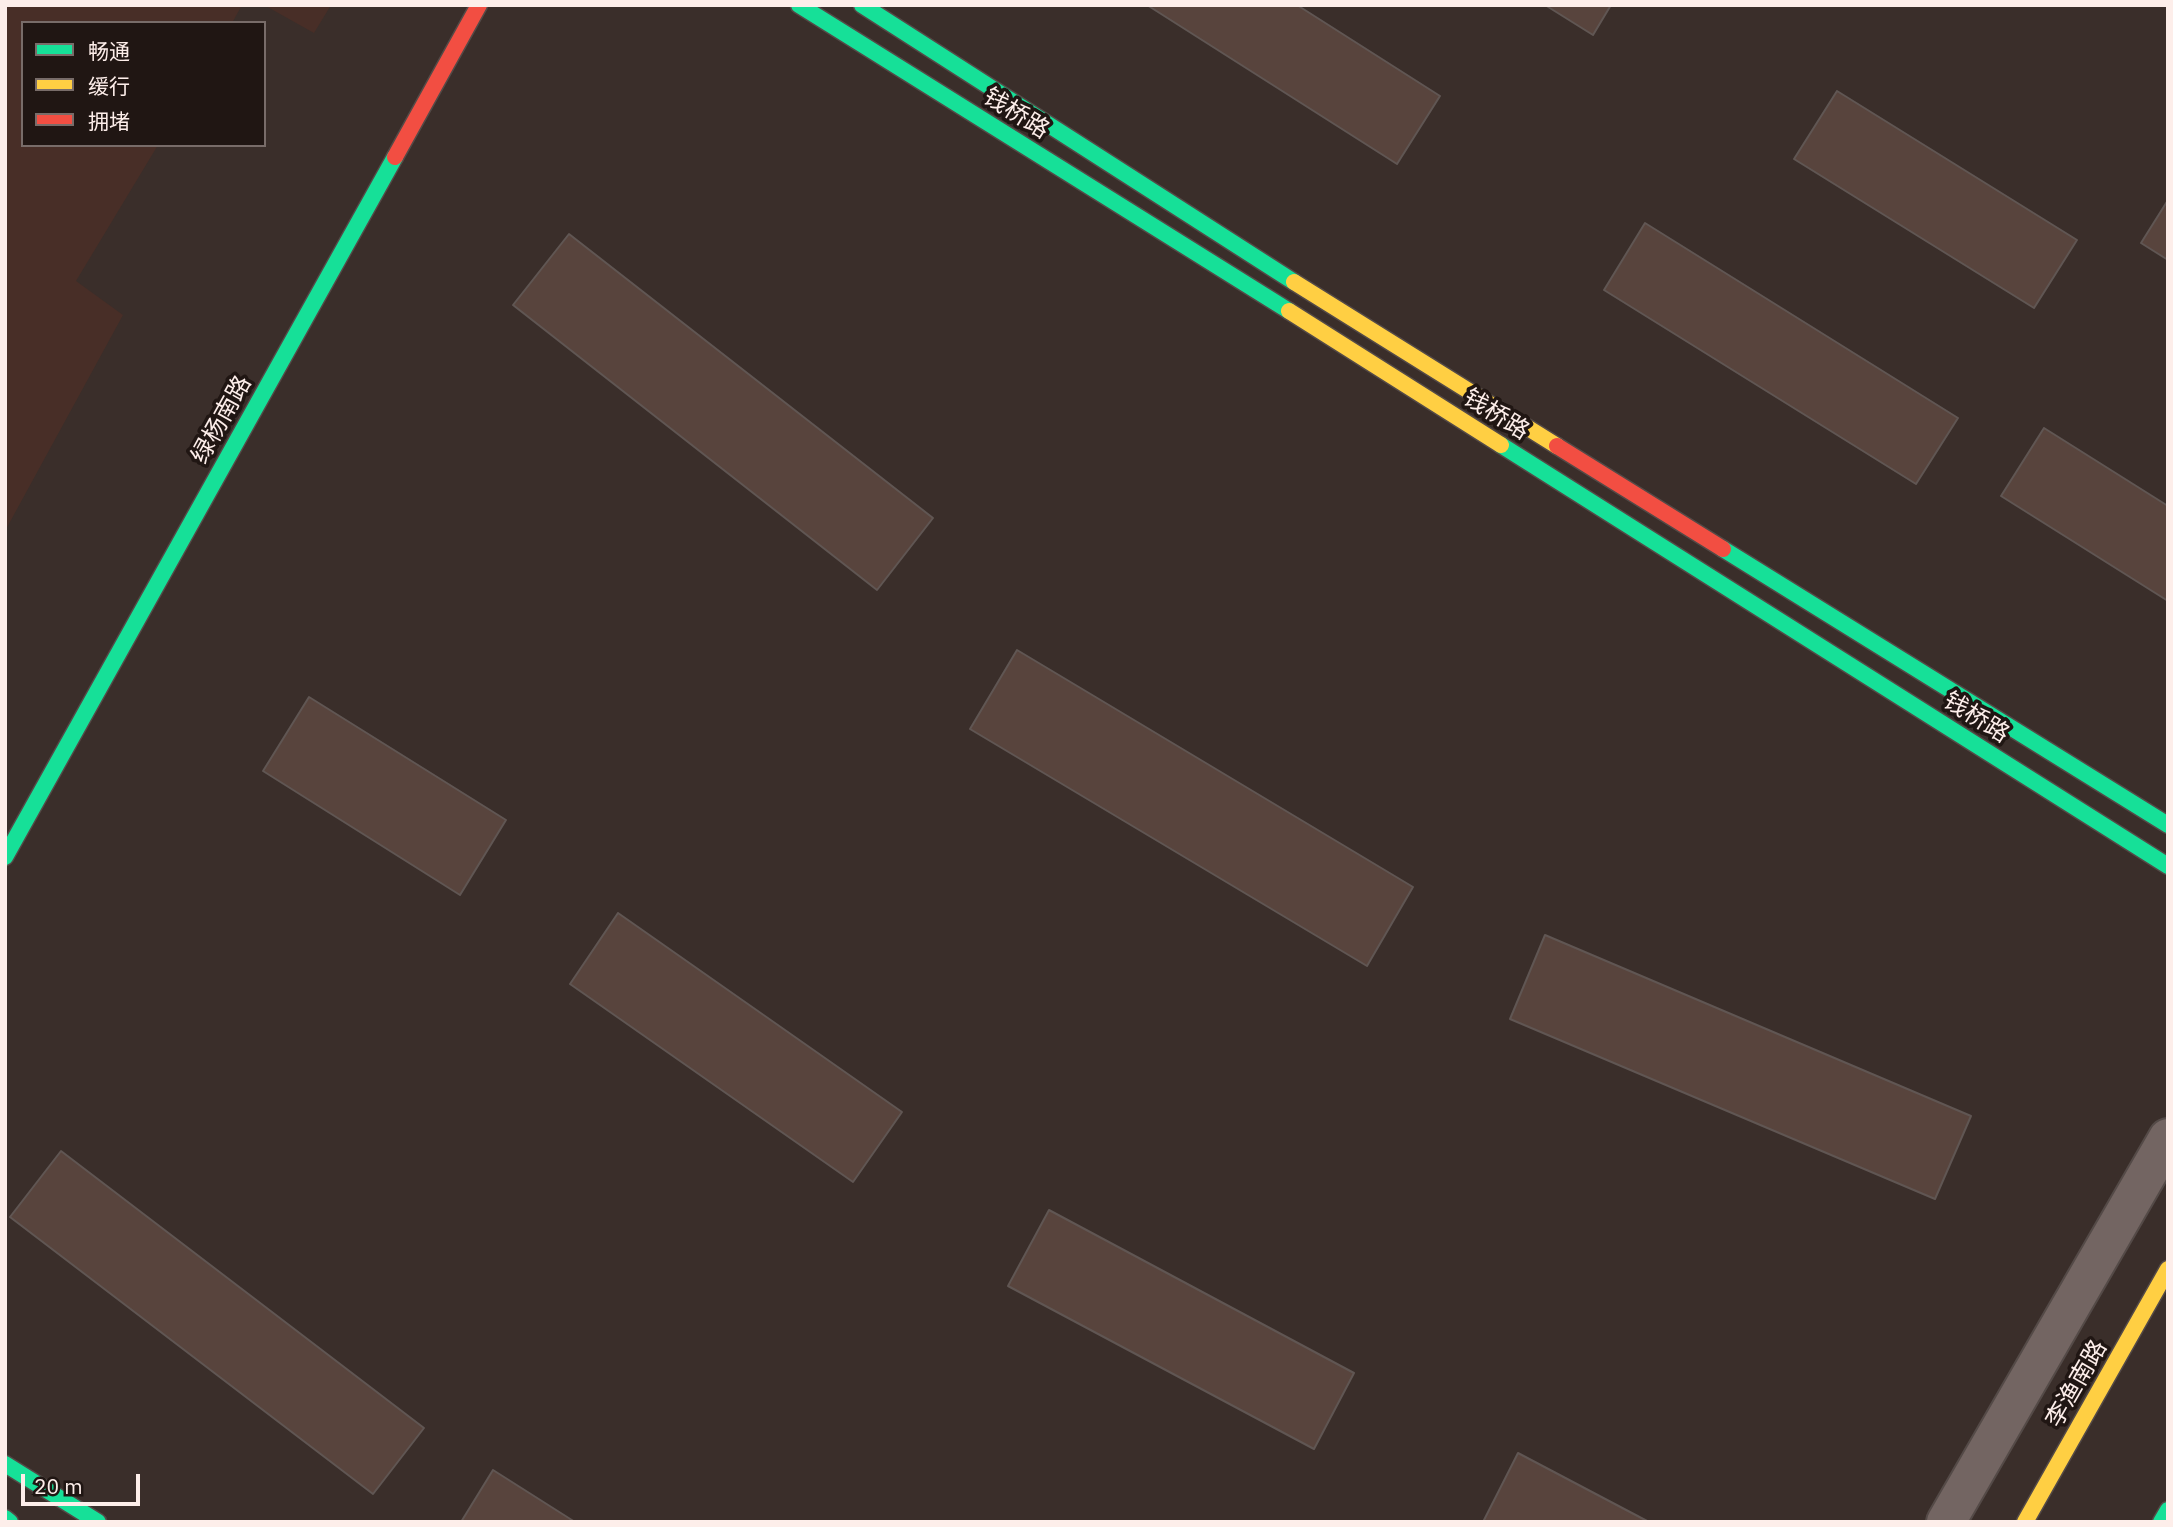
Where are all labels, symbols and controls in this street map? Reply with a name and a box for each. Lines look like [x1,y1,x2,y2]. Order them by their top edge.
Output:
legend [21,21,266,147]
text: 畅通 [88,37,130,65]
text: 缓行 [88,72,130,100]
street label: 钱桥路 [978,83,1054,145]
text: 拥堵 [88,107,130,135]
street label: 绿杨南路 [186,371,258,469]
street label: 钱桥路 [1458,384,1534,446]
street label: 钱桥路 [1938,687,2014,749]
street label: 李渔南路 [2041,1335,2113,1433]
scale bar [24,1460,144,1504]
text: 20 m [34,1472,83,1500]

